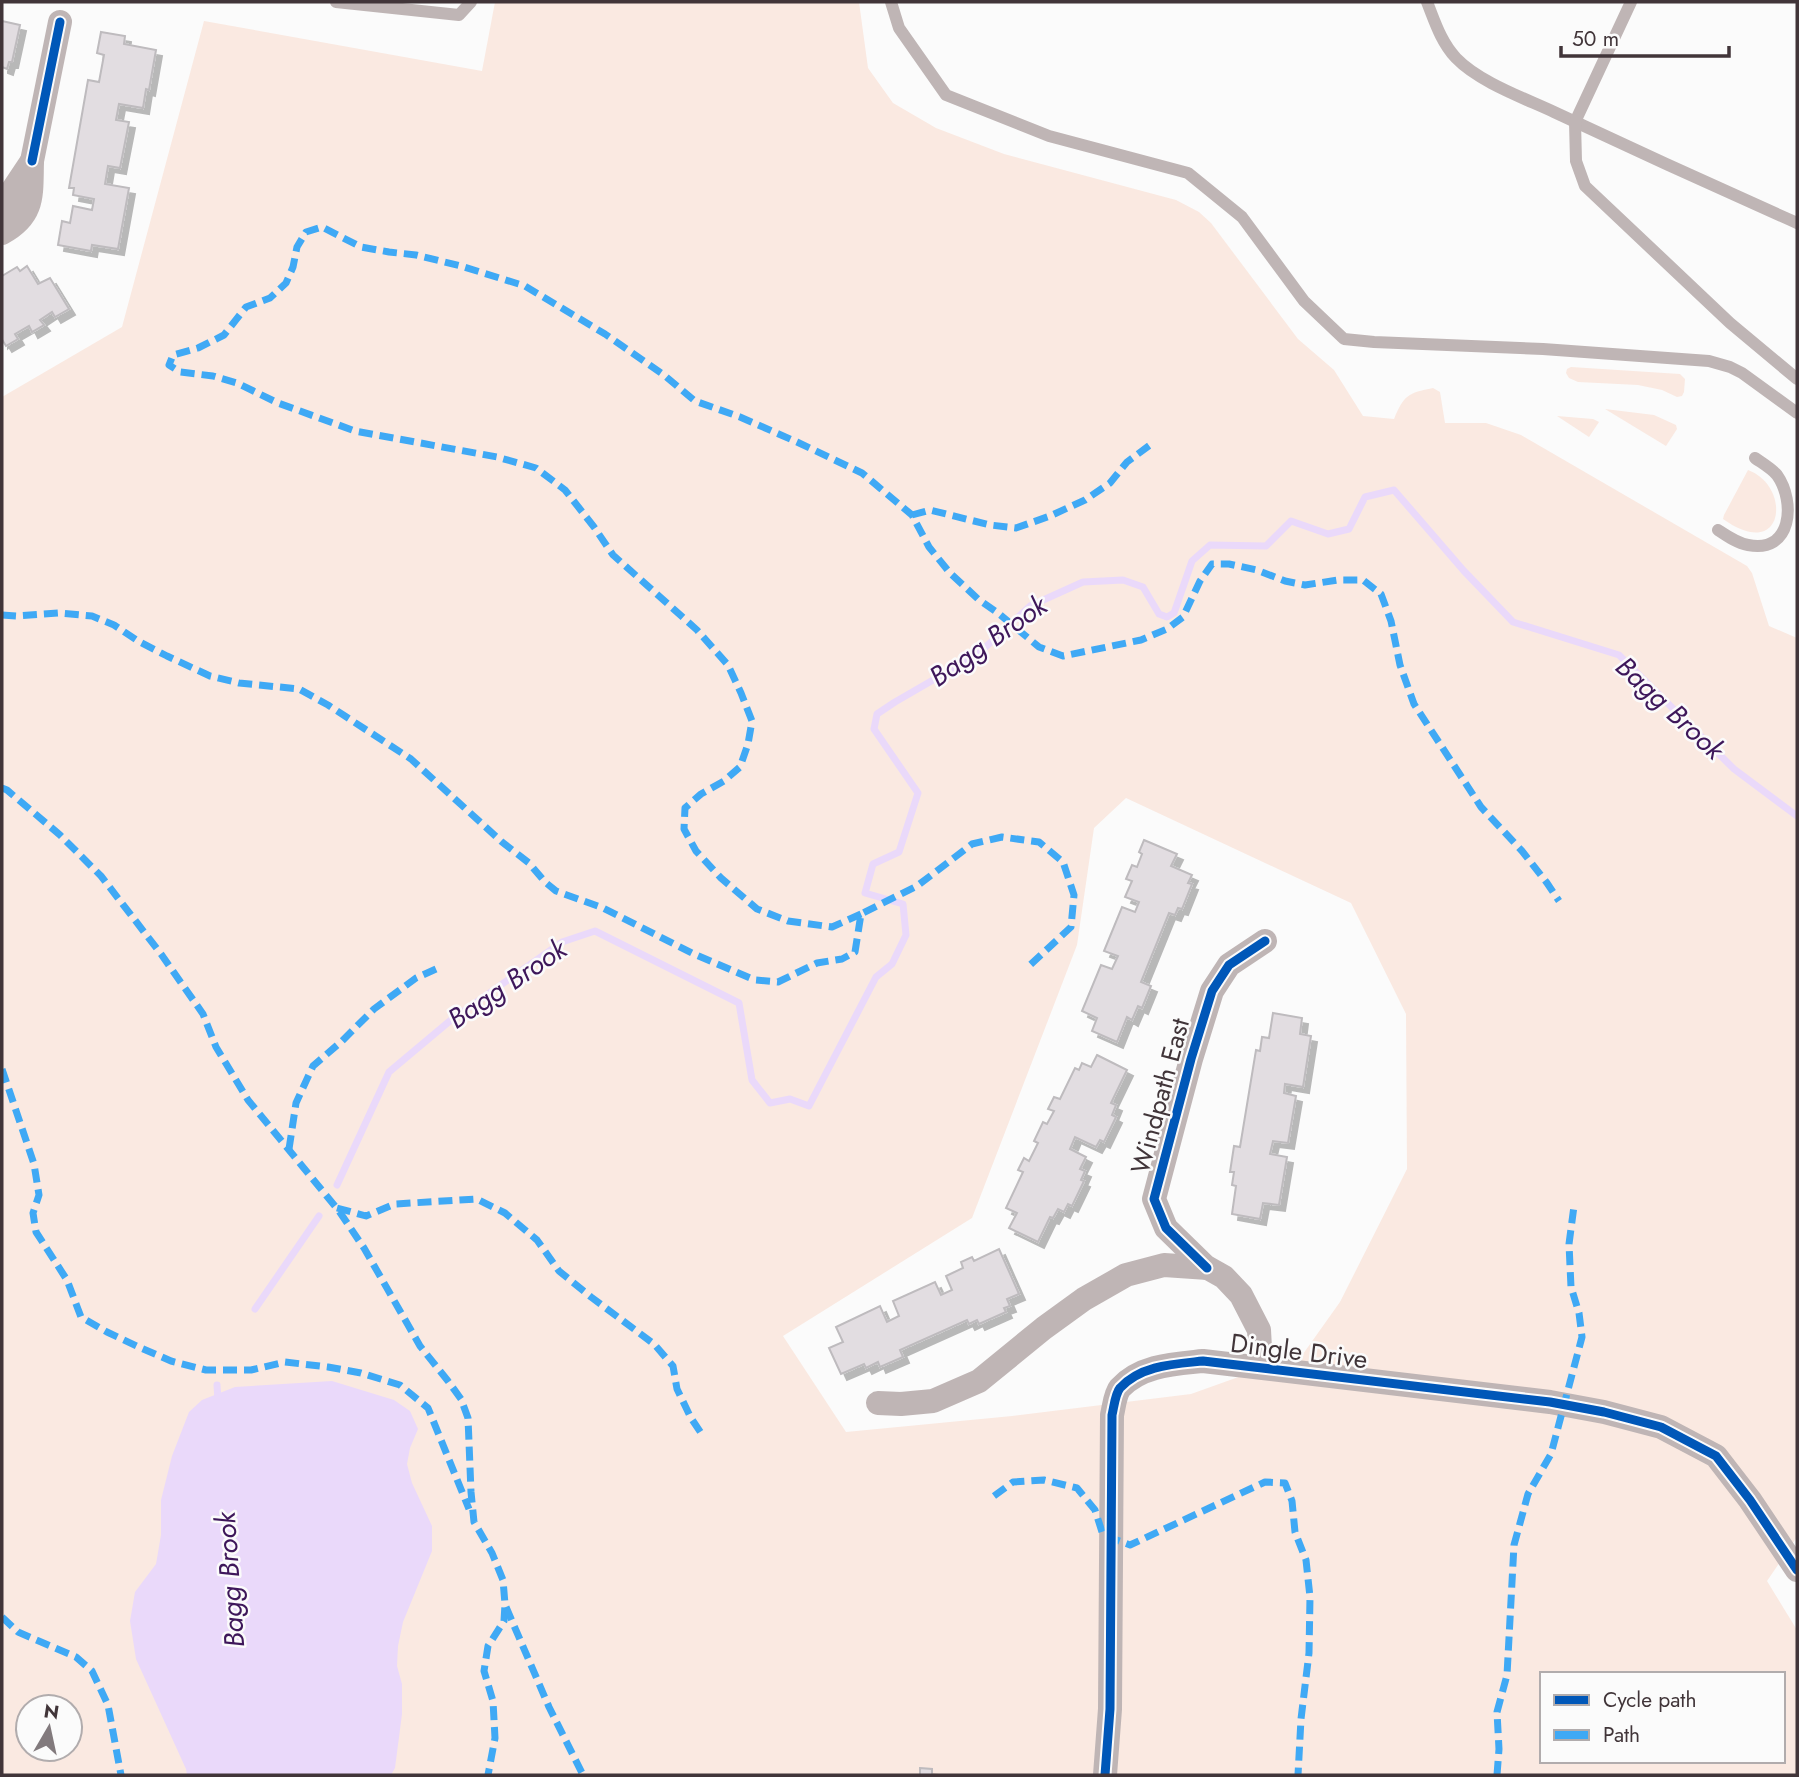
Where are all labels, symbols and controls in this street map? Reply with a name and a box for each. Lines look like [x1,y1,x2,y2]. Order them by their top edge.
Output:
scale bar [1561,14,1729,58]
text: 50 m [1572,24,1619,54]
water label: Bagg Brook [921,585,1056,697]
water label: Bagg Brook [1606,647,1734,770]
water label: Bagg Brook [439,928,576,1039]
street label: Windpath East [1121,1013,1199,1178]
street label: Dingle Drive [1228,1324,1370,1378]
water label: Bagg Brook [205,1510,255,1649]
legend [1540,1672,1785,1763]
text: Cycle path [1603,1685,1696,1715]
north arrow [14,1693,84,1763]
text: N [42,1697,61,1726]
text: Path [1603,1720,1640,1750]

